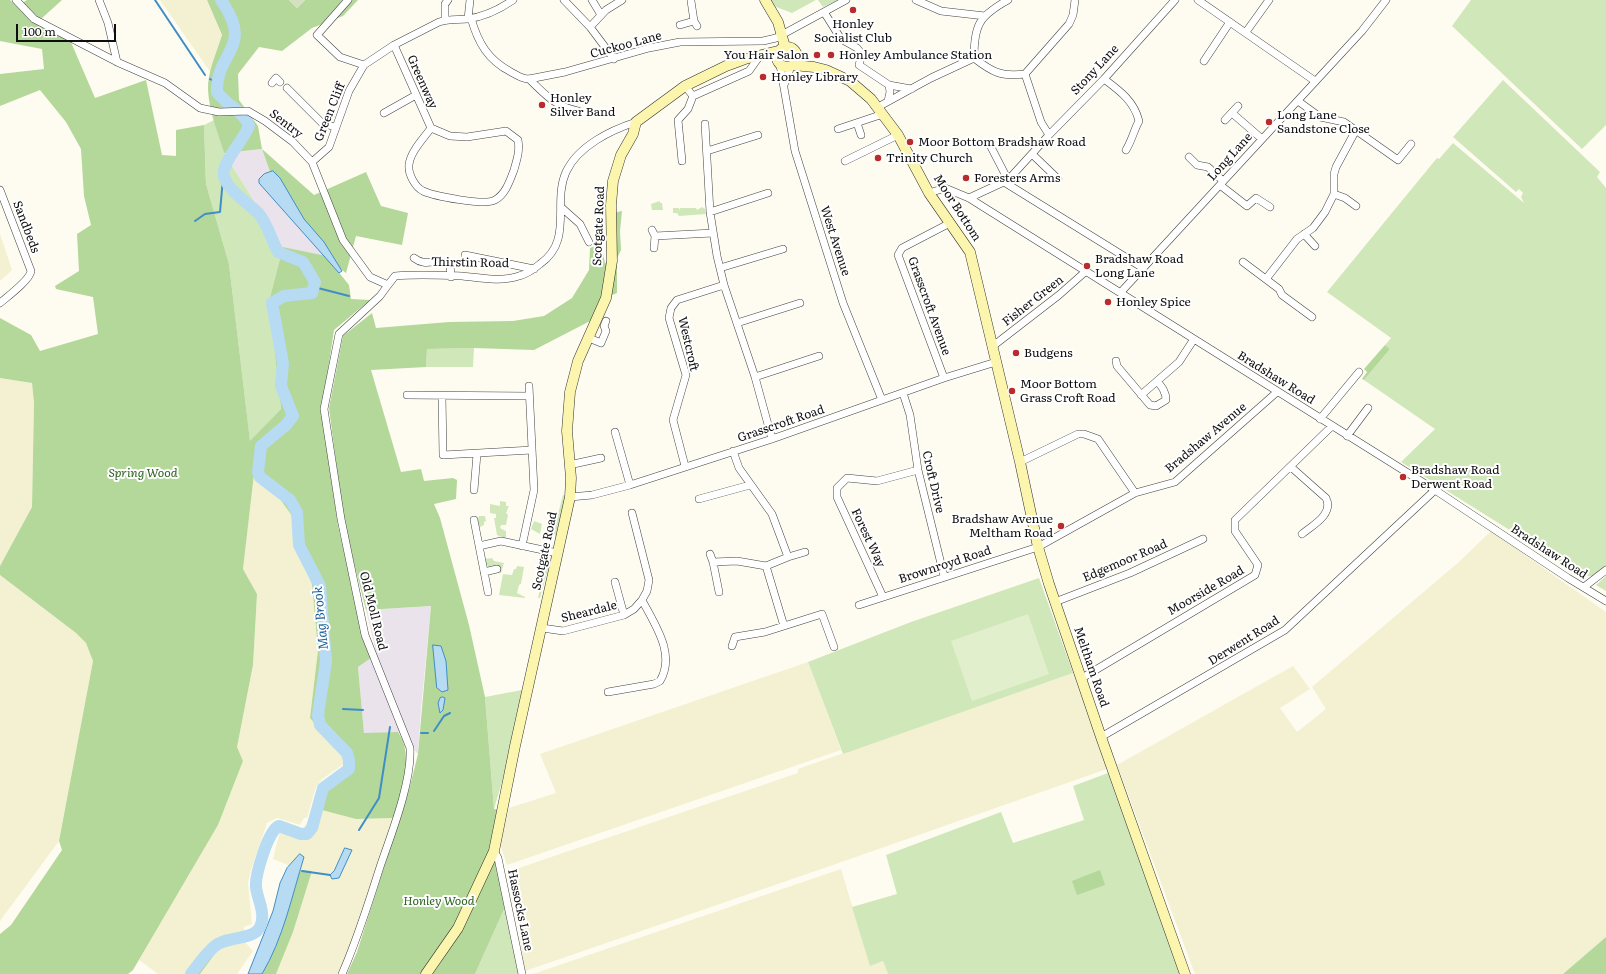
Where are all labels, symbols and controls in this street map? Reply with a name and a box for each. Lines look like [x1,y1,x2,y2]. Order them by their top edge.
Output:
marker: Honley Socialist Club [848,5,858,15]
scale bar [18,16,118,42]
place label: Honley Socialist Club [814,17,892,45]
text: 100 m [23,22,56,40]
street label: Cuckoo Lane [589,29,663,61]
street label: Stony Lane [1068,42,1122,98]
place label: You Hair Salon [724,48,809,62]
place label: Honley Ambulance Station [839,48,992,62]
marker: You Hair Salon [812,50,822,60]
marker: Honley Ambulance Station [826,50,836,60]
street label: Greenway [404,53,440,111]
place label: Honley Library [771,70,858,84]
marker: Honley Library [758,72,768,82]
street label: Green Cliff [312,80,348,144]
place label: Honley Silver Band [550,91,615,119]
marker: Honley Silver Band [537,100,547,110]
street label: Sentry [267,107,305,141]
place label: Long Lane Sandstone Close [1277,108,1370,136]
marker: Long Lane Sandstone Close [1264,117,1274,127]
street label: Long Lane [1205,130,1255,184]
place label: Moor Bottom Bradshaw Road [918,135,1086,149]
marker: Moor Bottom Bradshaw Road [905,137,915,147]
place label: Trinity Church [886,151,973,165]
marker: Trinity Church [873,153,883,163]
place label: Foresters Arms [974,171,1060,185]
street label: Moor Bottom [930,172,984,244]
marker: Foresters Arms [961,173,971,183]
street label: Scotgate Road [590,186,608,266]
street label: Sandbeds [9,199,43,255]
street label: West Avenue [817,204,853,278]
place label: Bradshaw Road Long Lane [1095,252,1184,280]
street label: Thirstin Road [431,255,509,271]
street label: Grasscroft Avenue [904,255,954,357]
marker: Bradshaw Road Long Lane [1082,261,1092,271]
street label: Fisher Green [1000,273,1066,329]
place label: Honley Spice [1116,295,1191,309]
marker: Honley Spice [1103,297,1113,307]
street label: Westcroft [675,315,701,373]
place label: Budgens [1024,346,1073,360]
marker: Budgens [1011,348,1021,358]
street label: Bradshaw Road [1235,348,1317,408]
place label: Moor Bottom Grass Croft Road [1020,377,1116,405]
marker: Moor Bottom Grass Croft Road [1007,386,1017,396]
street label: Bradshaw Avenue [1162,400,1250,476]
street label: Grasscroft Road [736,402,826,446]
street label: Croft Drive [919,449,947,515]
place label: Bradshaw Road Derwent Road [1411,463,1500,491]
park label: Spring Wood [108,466,178,480]
marker: Bradshaw Road Derwent Road [1398,472,1408,482]
street label: Forest Way [848,506,888,570]
street label: Scotgate Road [530,510,560,592]
place label: Bradshaw Avenue Meltham Road [951,512,1053,540]
marker: Bradshaw Avenue Meltham Road [1056,521,1066,531]
street label: Bradshaw Road [1508,522,1590,582]
street label: Edgemoor Road [1081,537,1169,585]
street label: Brownroyd Road [897,543,993,587]
street label: Moorside Road [1165,563,1247,619]
street label: Old Moll Road [356,570,390,652]
water label: Mag Brook [310,586,332,650]
street label: Sheardale [560,598,618,626]
street label: Derwent Road [1206,613,1282,669]
street label: Meltham Road [1071,625,1111,709]
street label: Hassocks Lane [504,868,536,952]
park label: Honley Wood [403,894,475,908]

